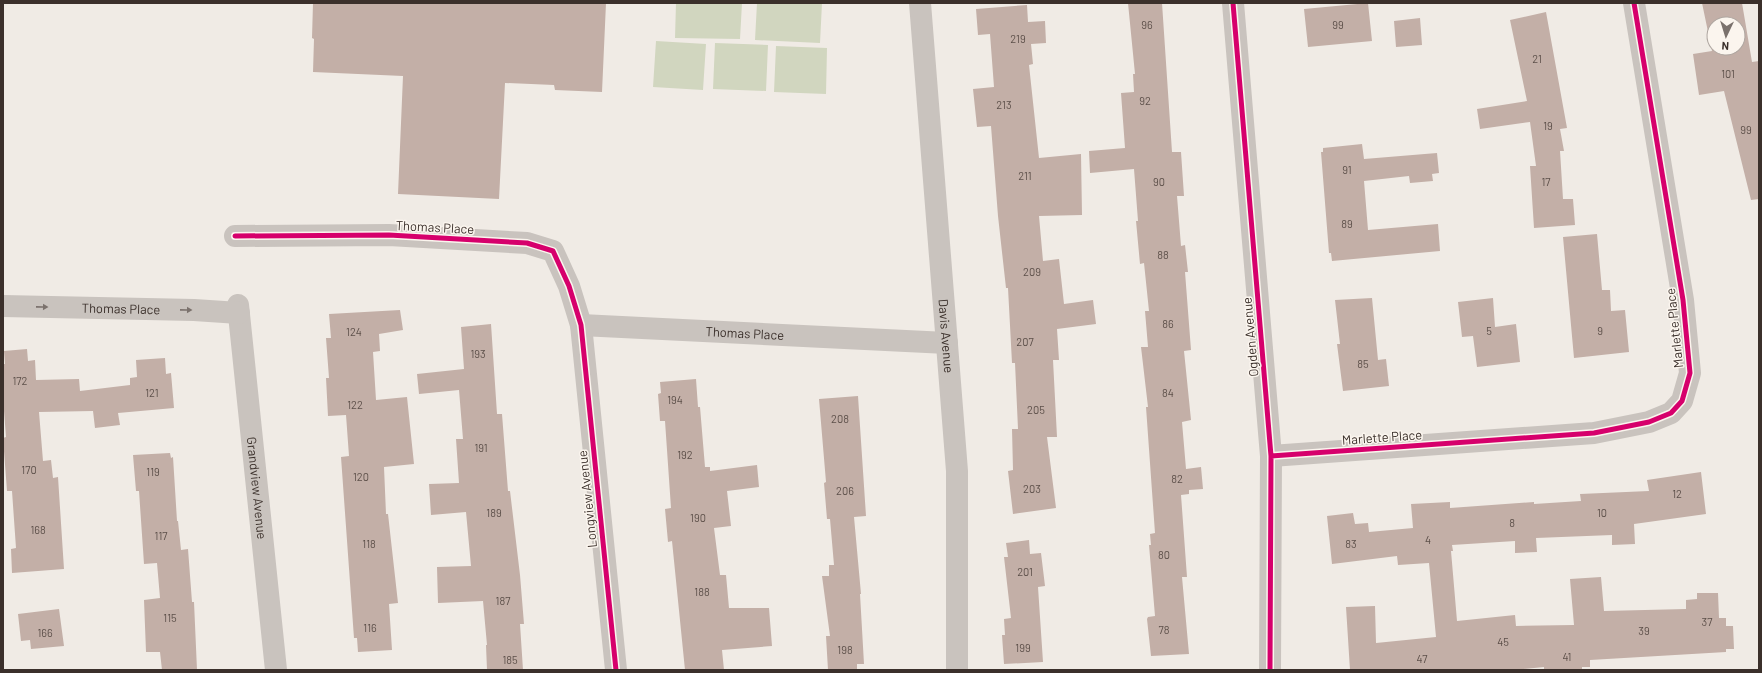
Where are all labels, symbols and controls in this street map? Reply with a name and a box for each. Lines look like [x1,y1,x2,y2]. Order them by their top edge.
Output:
north arrow [1706,16,1746,56]
house number: 96 [1141,18,1153,31]
house number: 99 [1332,18,1344,31]
house number: 219 [1010,32,1026,45]
text: N [1721,40,1729,53]
house number: 21 [1532,52,1542,65]
house number: 101 [1721,67,1735,80]
house number: 92 [1139,94,1151,107]
house number: 213 [996,98,1012,111]
house number: 19 [1543,119,1553,132]
house number: 99 [1740,123,1752,136]
house number: 91 [1342,163,1352,176]
house number: 211 [1018,169,1032,182]
house number: 90 [1153,175,1165,188]
house number: 17 [1541,175,1551,188]
street label: Thomas Place [395,217,475,237]
house number: 89 [1341,217,1353,230]
house number: 88 [1157,248,1169,261]
house number: 209 [1023,265,1041,278]
street label: Marlette Place [1662,287,1686,369]
street label: Ogden Avenue [1239,296,1261,377]
street label: Davis Avenue [935,298,957,374]
street label: Thomas Place [81,300,161,317]
one-way arrow [36,304,49,310]
one-way arrow [180,306,192,313]
house number: 86 [1162,317,1174,330]
street label: Thomas Place [705,323,785,343]
house number: 5 [1486,324,1492,337]
house number: 9 [1597,324,1603,337]
house number: 124 [346,325,362,338]
house number: 207 [1016,335,1034,348]
house number: 193 [470,347,486,360]
house number: 85 [1357,357,1369,370]
house number: 172 [13,374,28,387]
house number: 121 [145,386,159,399]
house number: 84 [1162,386,1174,399]
house number: 194 [667,393,683,406]
house number: 122 [347,398,363,411]
house number: 205 [1027,403,1045,416]
house number: 208 [831,412,849,425]
street label: Marlette Place [1341,426,1423,448]
street label: Grandview Avenue [244,436,270,540]
house number: 191 [474,441,488,454]
house number: 192 [677,448,693,461]
street label: Longview Avenue [574,449,600,549]
house number: 170 [21,463,37,476]
house number: 119 [146,465,160,478]
house number: 120 [353,470,369,483]
house number: 82 [1171,472,1183,485]
house number: 203 [1023,482,1041,495]
house number: 206 [836,484,854,497]
house number: 12 [1672,487,1682,500]
house number: 189 [486,506,502,519]
house number: 10 [1597,506,1607,519]
house number: 190 [690,511,706,524]
house number: 8 [1509,516,1515,529]
house number: 168 [30,523,46,536]
house number: 117 [155,529,167,542]
house number: 4 [1425,533,1431,546]
house number: 118 [362,537,376,550]
house number: 83 [1345,537,1357,550]
house number: 80 [1158,548,1170,561]
house number: 201 [1017,565,1033,578]
house number: 188 [694,585,710,598]
house number: 187 [496,594,510,607]
house number: 115 [163,611,177,624]
house number: 37 [1702,615,1712,628]
house number: 116 [363,621,377,634]
house number: 78 [1159,623,1170,636]
house number: 39 [1638,624,1650,637]
house number: 166 [37,626,53,639]
house number: 45 [1497,635,1509,648]
house number: 199 [1015,641,1031,654]
house number: 198 [837,643,853,656]
house number: 41 [1563,650,1571,663]
house number: 47 [1417,652,1427,665]
house number: 185 [502,653,518,666]

